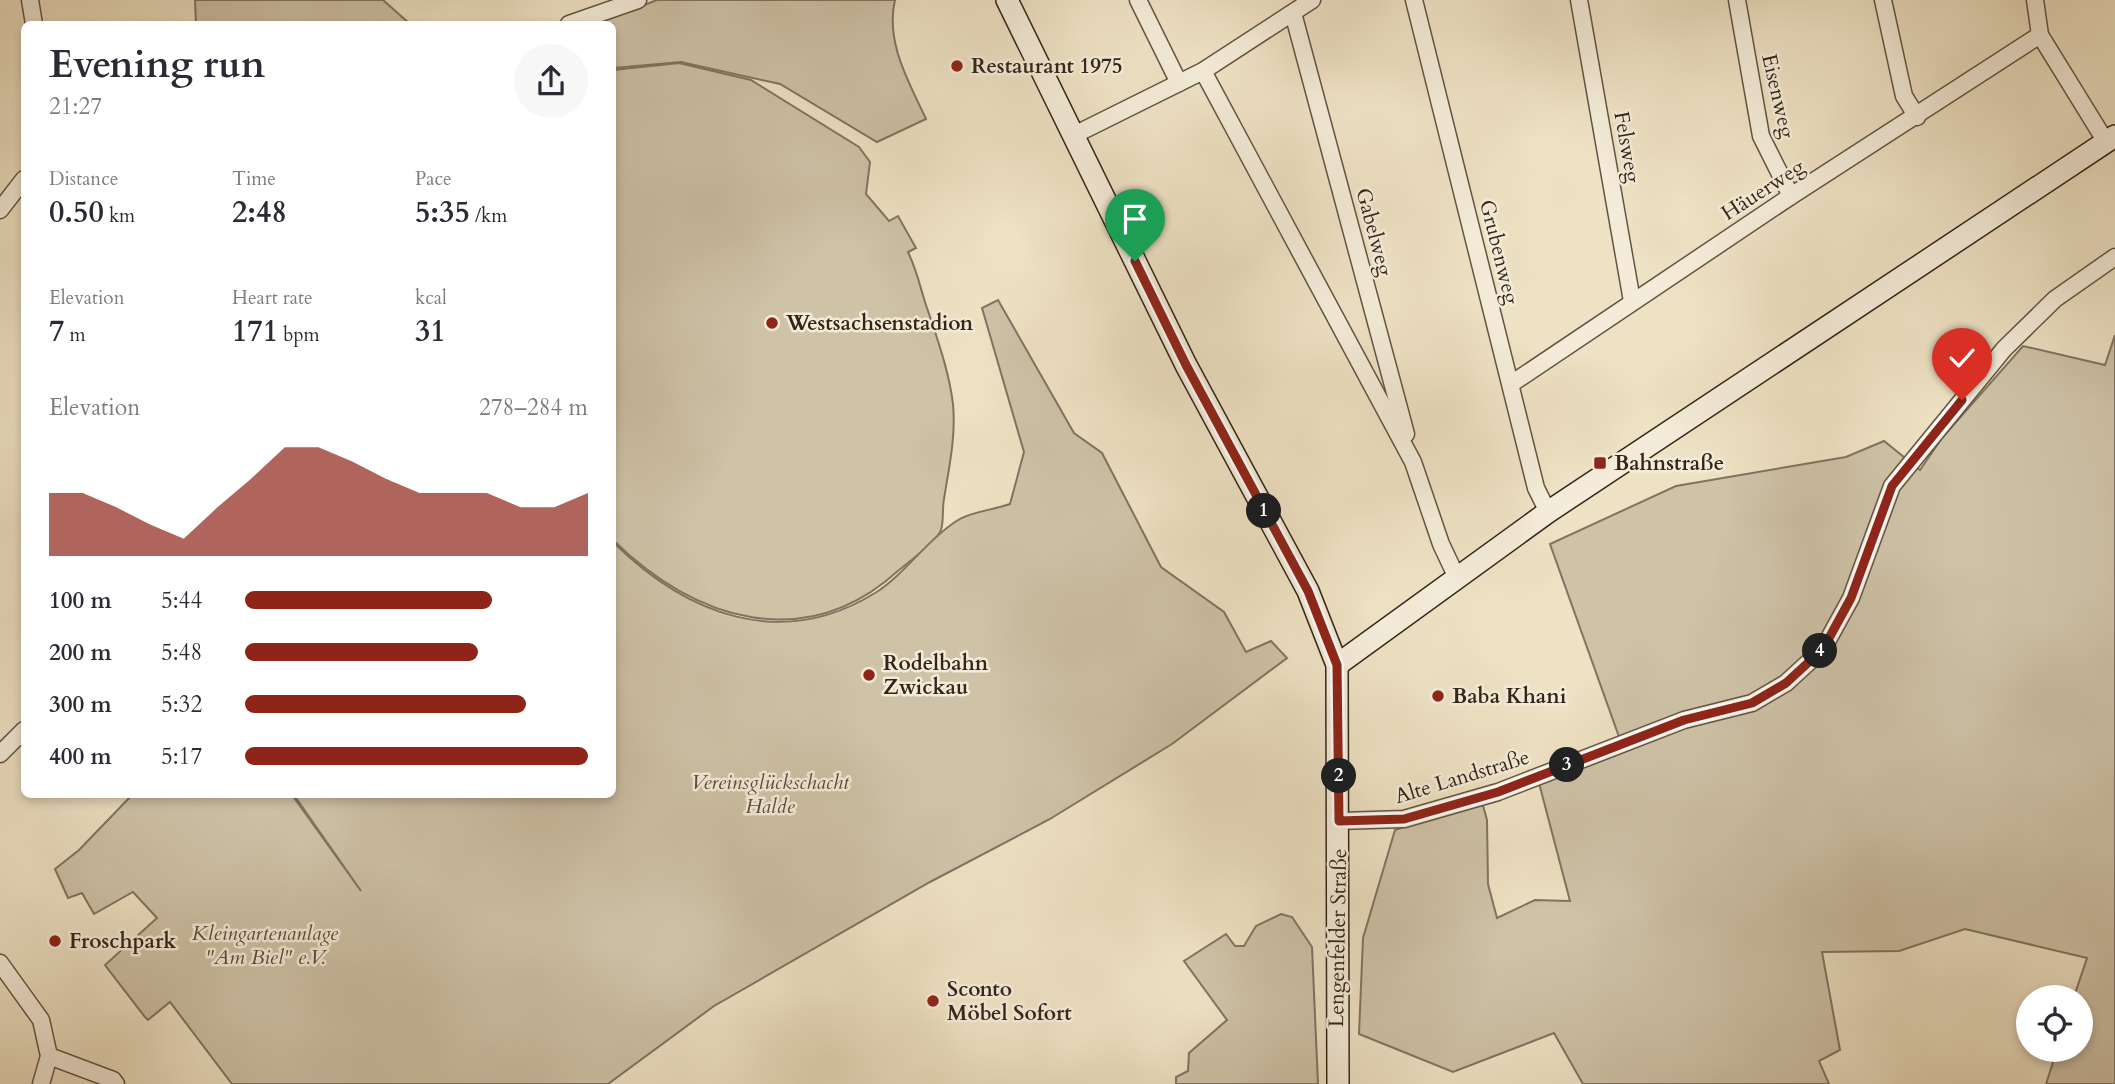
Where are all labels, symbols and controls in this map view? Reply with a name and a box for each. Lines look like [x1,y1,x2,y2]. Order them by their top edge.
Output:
text: Evening run [49,39,265,91]
button: share [514,44,588,118]
street label: Eisenweg [1754,51,1802,141]
place label: Restaurant 1975 [971,52,1122,81]
marker: Restaurant 1975 [949,58,965,74]
text: 21:27 [49,91,102,122]
street label: Felsweg [1606,109,1648,185]
street label: Häuerweg [1716,152,1810,228]
text: Distance [49,166,118,192]
text: Time [232,166,276,192]
text: Pace [415,166,452,192]
street label: Gabelweg [1348,185,1400,279]
pin [1105,189,1165,261]
text: 0.50 [49,192,104,233]
text: 2:48 [232,192,287,233]
text: 5:35 [415,192,470,233]
street label: Grubenweg [1472,197,1526,307]
icon: arrive [1116,200,1154,238]
text: km [104,203,135,229]
text: /km [470,203,507,229]
text: Elevation [49,285,124,311]
text: Heart rate [232,285,313,311]
text: kcal [415,285,447,311]
place label: Westsachsenstadion [785,309,974,338]
text: 7 [49,311,64,352]
text: 171 [232,311,278,352]
text: 31 [415,311,446,352]
marker: Westsachsenstadion [764,315,780,331]
text: m [64,322,86,348]
text: bpm [278,322,320,348]
pin [1932,328,1992,400]
icon: check [1943,339,1981,377]
text: Elevation [49,392,140,423]
text: 278–284 m [479,392,588,423]
place label: Bahnstraße [1614,449,1724,478]
marker: Bahnstraße [1592,455,1608,471]
pin: 1 [1246,494,1282,528]
text: 1 [1259,497,1268,523]
text: 100 m [49,585,112,616]
text: 5:44 [161,585,202,616]
pin: 4 [1802,634,1838,668]
text: 200 m [49,637,112,668]
text: 5:48 [161,637,202,668]
text: 4 [1815,637,1824,663]
place label: Rodelbahn Zwickau [883,649,989,702]
marker: Rodelbahn Zwickau [861,667,877,683]
place label: Baba Khani [1452,682,1567,711]
marker: Baba Khani [1430,688,1446,704]
text: 300 m [49,689,112,720]
text: 5:32 [161,689,202,720]
text: 400 m [49,741,112,772]
text: 5:17 [161,741,202,772]
street label: Alte Landstraße [1391,743,1533,811]
pin: 3 [1550,748,1584,782]
text: 3 [1562,751,1571,777]
pin: 2 [1322,758,1356,794]
text: 2 [1334,762,1343,788]
park label: Vereinsglückschacht Halde [691,768,850,821]
street label: Lengenfelder Straße [1322,848,1354,1028]
park label: Kleingartenanlage "Am Biel" e.V. [192,919,339,972]
place label: Froschpark [69,927,176,956]
marker: Froschpark [47,933,63,949]
place label: Sconto Möbel Sofort [947,975,1072,1028]
map controls [2016,985,2093,1062]
button: locate [2016,985,2093,1062]
marker: Sconto Möbel Sofort [925,993,941,1009]

